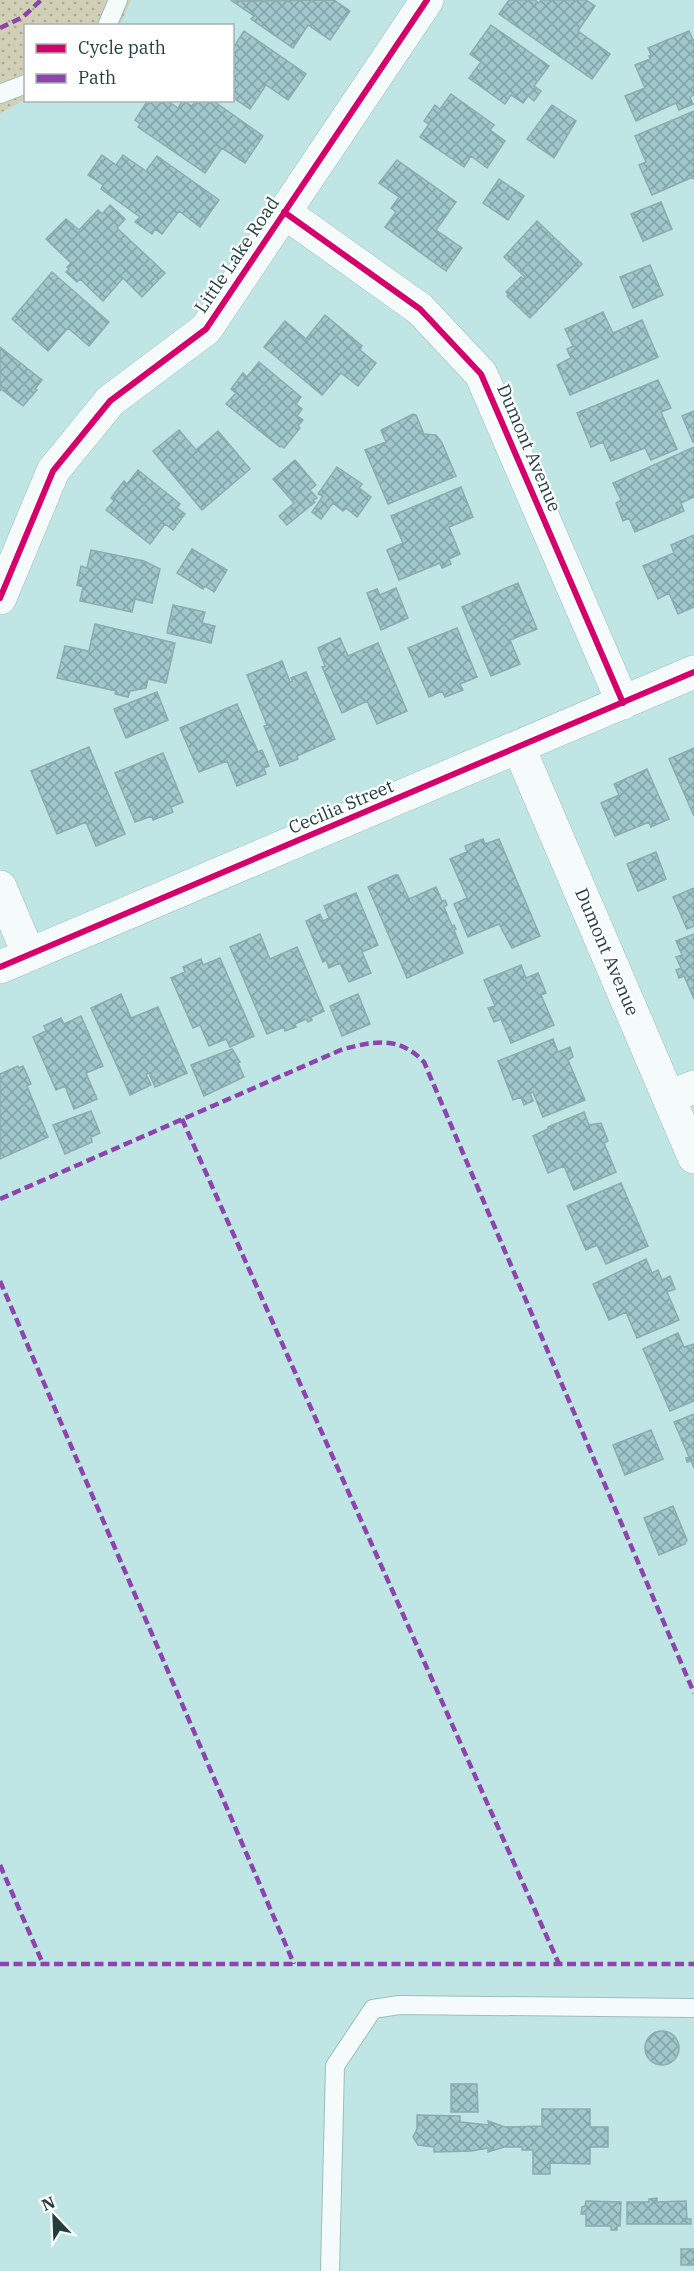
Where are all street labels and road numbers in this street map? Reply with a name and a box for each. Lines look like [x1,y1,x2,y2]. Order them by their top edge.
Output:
street label: Little Lake Road [189,192,284,317]
street label: Dumont Avenue [492,381,567,515]
street label: Cecilia Street [285,774,397,839]
street label: Dumont Avenue [570,885,645,1019]

